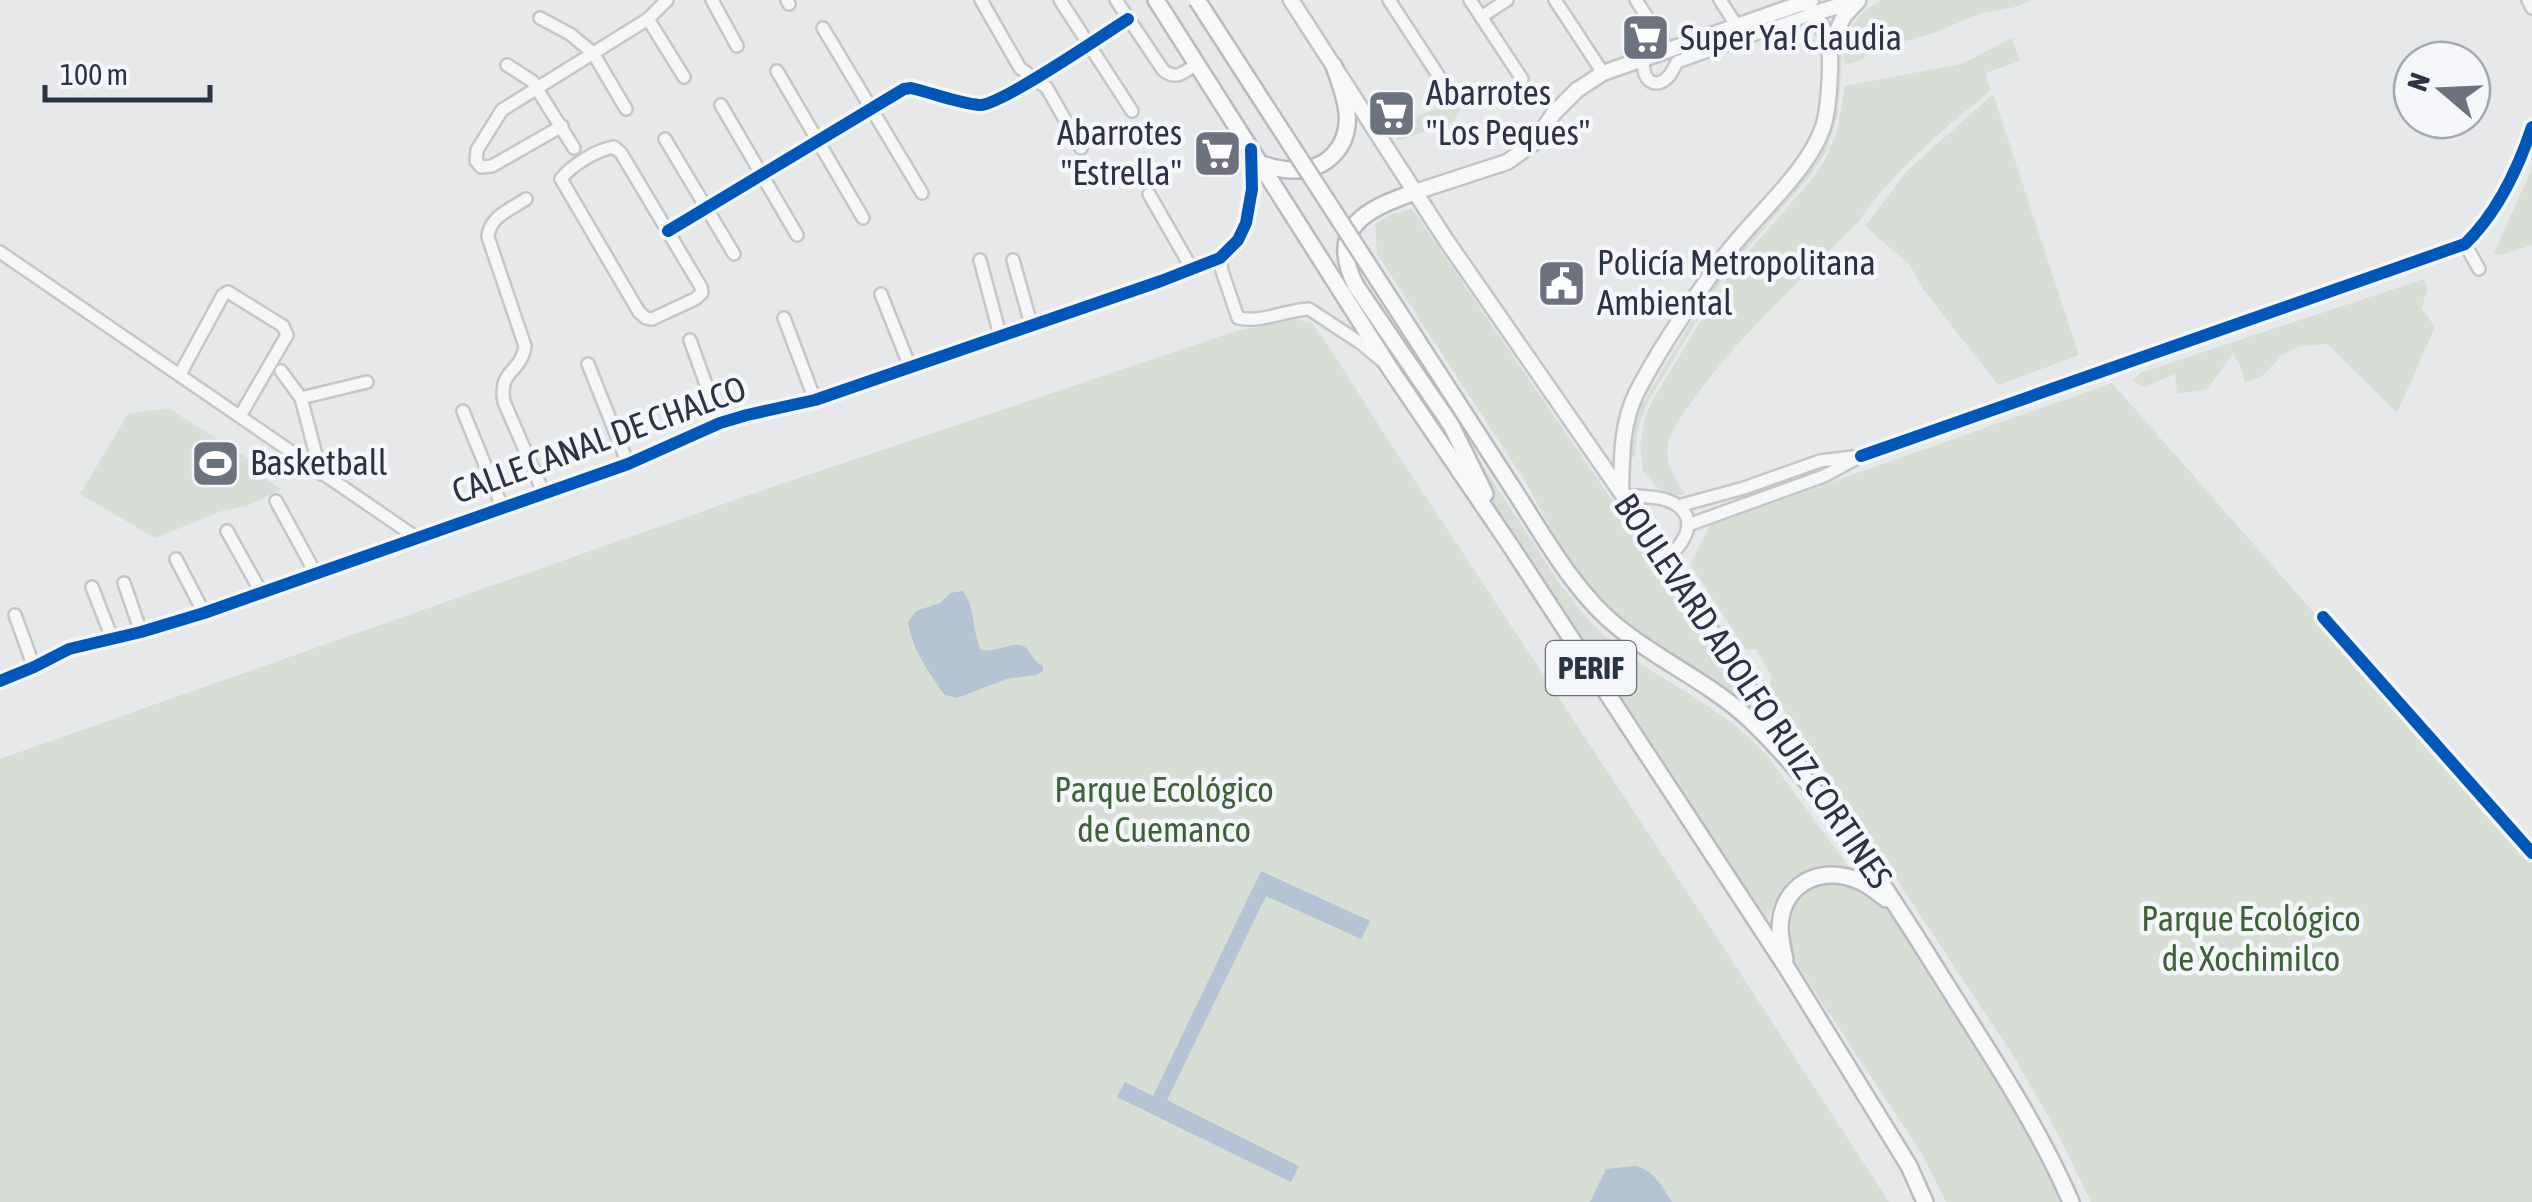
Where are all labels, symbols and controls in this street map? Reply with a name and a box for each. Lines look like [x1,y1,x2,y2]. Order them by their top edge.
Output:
supermarket icon: Super Ya! Claudia [1619,12,1671,64]
place label: Super Ya! Claudia [1680,17,1902,57]
scale bar [45,40,210,102]
north arrow [2392,40,2492,140]
text: 100 m [60,57,128,91]
text: N [2401,69,2436,95]
place label: Abarrotes "Los Peques" [1426,72,1590,152]
supermarket icon: Abarrotes "Los Peques" [1365,87,1417,139]
place label: Abarrotes "Estrella" [1057,112,1182,192]
supermarket icon: Abarrotes "Estrella" [1191,127,1243,179]
place label: Policía Metropolitana Ambiental [1597,242,1876,322]
public building icon: Policía Metropolitana Ambiental [1536,257,1588,309]
street label: CALLE CANAL DE CHALCO [446,367,751,511]
sports icon: Basketball [189,437,241,489]
place label: Basketball [250,442,387,482]
street label: BOULEVARD ADOLFO RUIZ CORTINES [1607,486,1901,895]
road number: PERIF [1546,641,1636,695]
park label: Parque Ecológico de Cuemanco [1054,769,1274,849]
park label: Parque Ecológico de Xochimilco [2141,898,2361,978]

